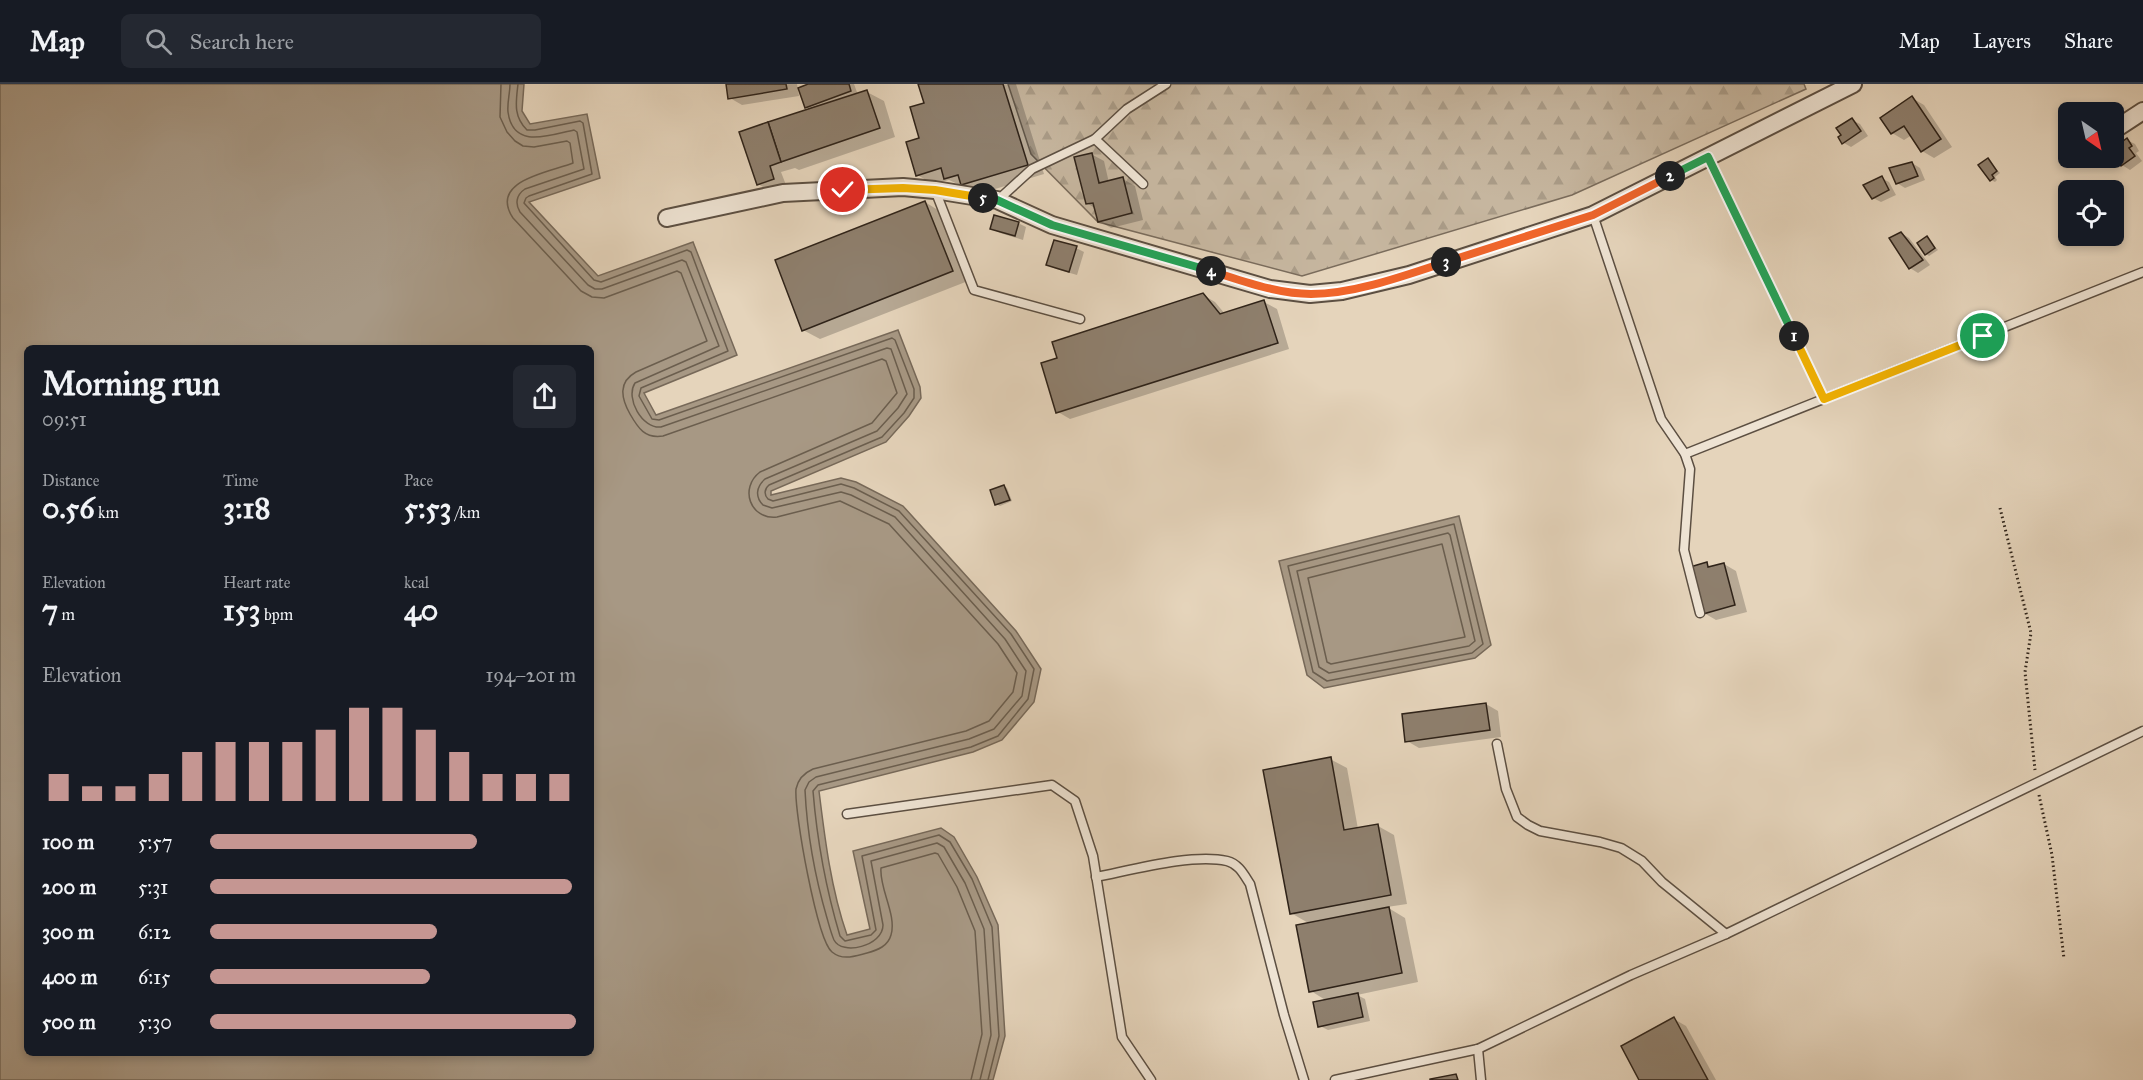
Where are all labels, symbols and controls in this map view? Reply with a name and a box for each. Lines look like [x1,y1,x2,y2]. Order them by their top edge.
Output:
search box [121,14,541,68]
text: Map [30,24,85,59]
icon: search [142,25,175,58]
text: Search here [190,28,294,55]
text: Map [1899,28,1940,54]
text: Layers [1973,28,2031,54]
text: Share [2064,28,2113,54]
north arrow [2058,102,2124,168]
map controls [2058,102,2124,246]
pin: 2 [1655,161,1685,191]
pin [817,164,868,215]
text: 2 [1666,166,1674,185]
icon: check [826,173,859,206]
button: locate [2058,180,2124,246]
pin: 5 [968,183,998,213]
text: 5 [979,188,987,207]
pin: 3 [1431,247,1461,277]
text: 3 [1443,252,1449,271]
pin: 4 [1196,256,1226,286]
text: 4 [1207,261,1215,280]
pin [1957,310,2008,361]
icon: arrive [1966,319,1999,352]
pin: 1 [1779,321,1809,351]
text: 1 [1791,326,1797,345]
text: Morning run [42,364,220,404]
button: share [513,365,576,428]
text: 09:51 [42,407,87,431]
text: Distance [42,471,99,490]
text: Time [223,471,258,490]
text: Pace [404,471,433,490]
text: 0.56 [42,490,95,526]
text: 3:18 [223,490,270,526]
text: 5:53 [404,490,451,526]
text: km [95,503,119,522]
text: /km [451,503,480,522]
text: Elevation [42,573,106,592]
text: Heart rate [223,573,290,592]
text: kcal [404,573,429,592]
text: 7 [42,592,58,628]
text: 153 [223,592,261,628]
text: 40 [404,592,438,628]
text: m [58,605,75,624]
text: bpm [261,605,293,624]
text: Elevation [42,663,121,687]
text: 194–201 m [486,663,576,687]
text: 100 m [42,830,94,854]
text: 5:57 [138,830,172,854]
text: 200 m [42,875,96,899]
text: 5:31 [138,875,168,899]
text: 300 m [42,920,94,944]
text: 6:12 [138,920,171,944]
text: 400 m [42,965,98,989]
text: 6:15 [138,965,170,989]
text: 500 m [42,1010,96,1034]
text: 5:30 [138,1010,172,1034]

